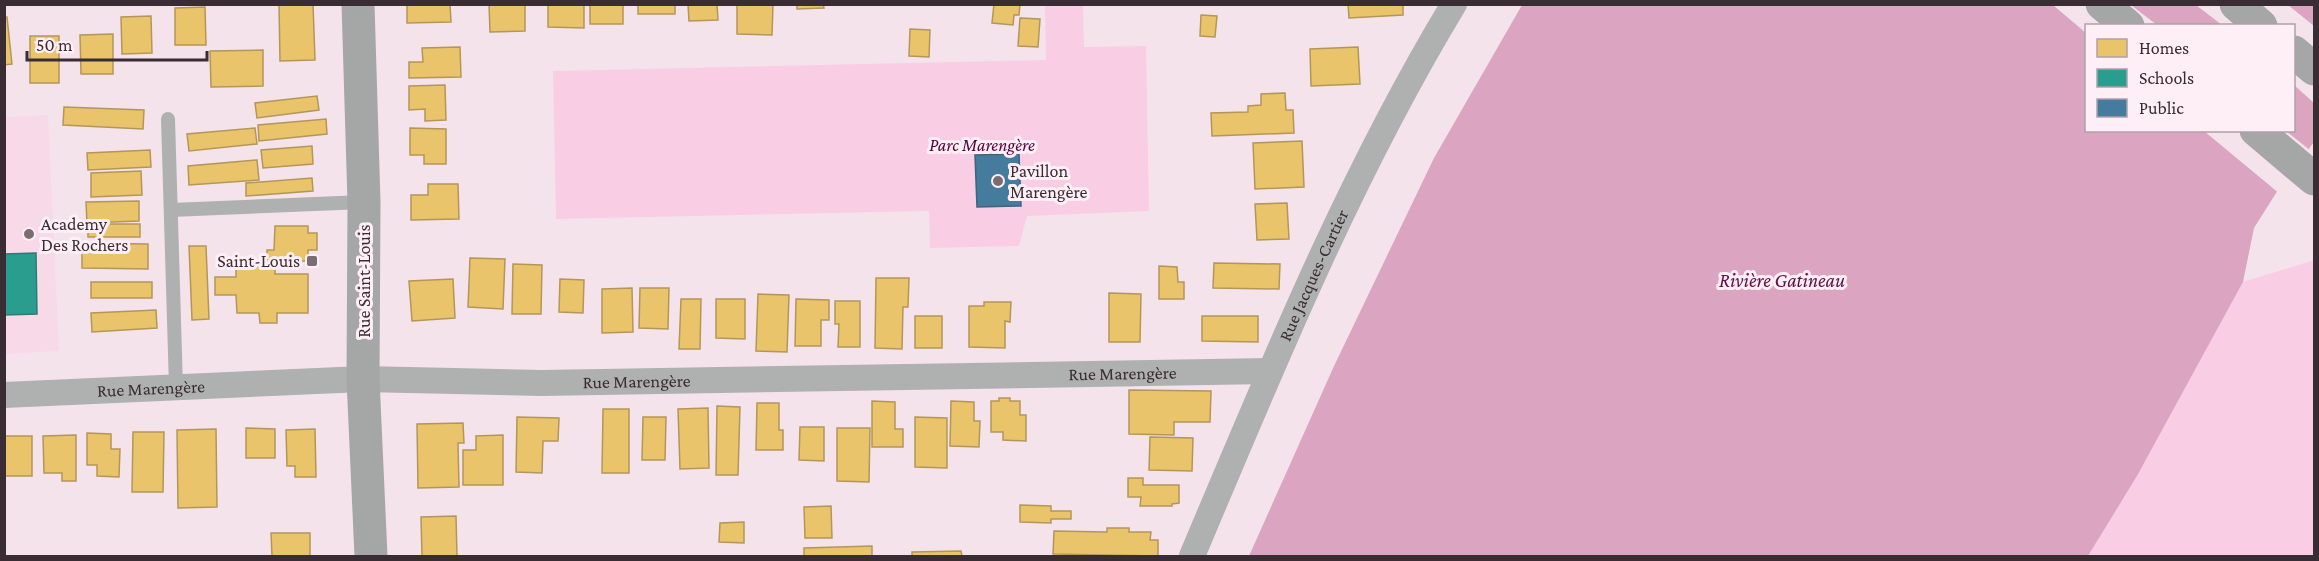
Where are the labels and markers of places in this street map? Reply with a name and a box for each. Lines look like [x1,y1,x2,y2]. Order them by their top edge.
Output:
place label: Pavillon Marengère [1010,161,1087,202]
marker: Pavillon Marengère [991,174,1005,188]
place label: Academy Des Rochers [41,214,128,255]
marker: Academy Des Rochers [22,227,36,241]
place label: Saint-Louis [217,251,300,271]
marker: Saint-Louis [305,254,319,268]

